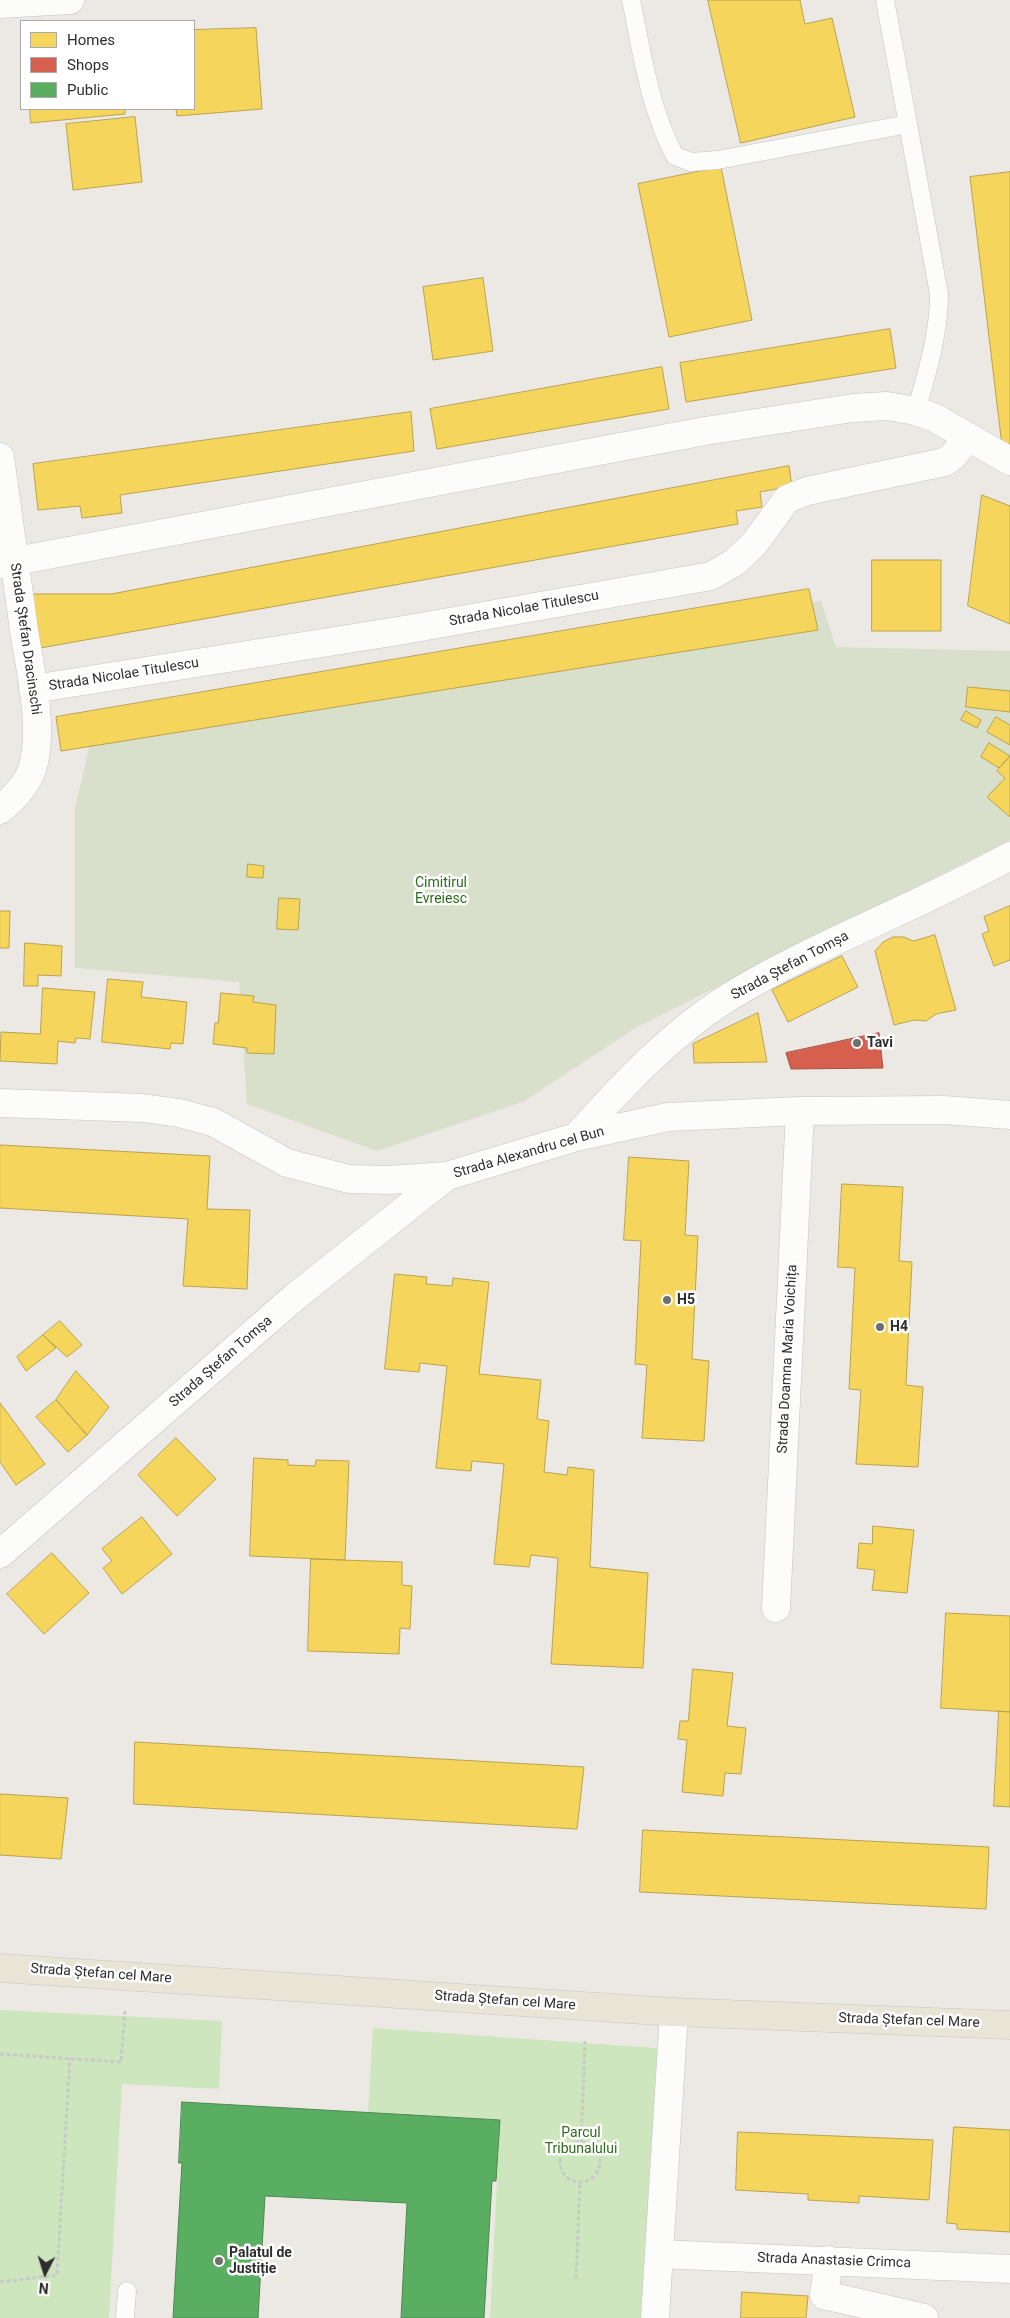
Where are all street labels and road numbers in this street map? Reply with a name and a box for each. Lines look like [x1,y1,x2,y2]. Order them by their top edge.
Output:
street label: Strada Ștefan Dracinschi [6,562,44,716]
street label: Strada Nicolae Titulescu [448,588,600,630]
street label: Strada Nicolae Titulescu [48,655,200,695]
street label: Strada Ștefan Tomșa [728,928,852,1004]
street label: Strada Alexandru cel Bun [452,1123,606,1183]
street label: Strada Doamna Maria Voichița [775,1264,801,1454]
street label: Strada Ștefan Tomșa [166,1313,276,1411]
street label: Strada Ștefan cel Mare [30,1961,172,1987]
street label: Strada Ștefan cel Mare [434,1988,576,2014]
street label: Strada Ștefan cel Mare [838,2010,980,2032]
street label: Strada Anastasie Crimca [757,2250,911,2272]

